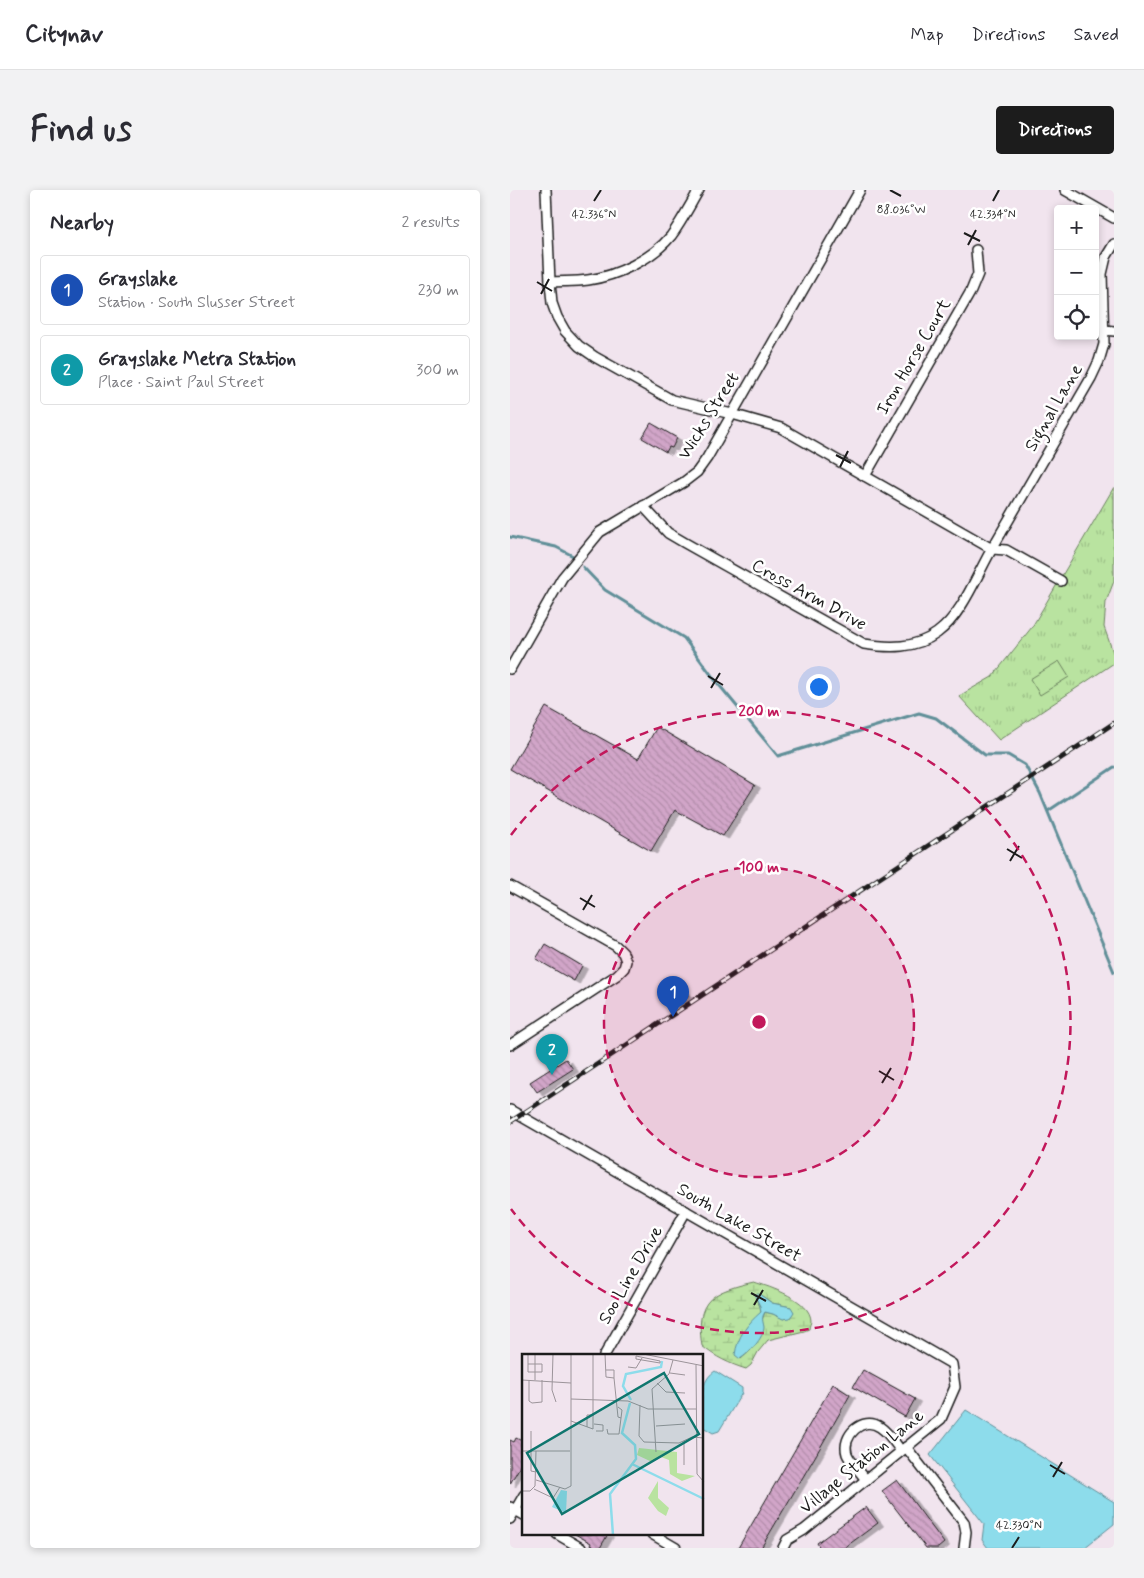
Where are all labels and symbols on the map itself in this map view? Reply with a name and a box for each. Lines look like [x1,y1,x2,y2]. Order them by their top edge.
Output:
text: 88.036°W [877,202,925,218]
text: 42.336°N [572,207,616,223]
text: 42.334°N [970,207,1016,223]
street label: Iron Horse Court [871,294,957,419]
street label: Signal Lane [1019,360,1090,457]
street label: Wicks Street [673,368,745,464]
street label: Cross Arm Drive [747,553,871,637]
your location [806,674,832,700]
text: 200 m [739,702,780,722]
text: 100 m [739,858,779,878]
pin: 1 [657,976,689,1017]
centre of rings [750,1013,768,1031]
pin: 2 [536,1034,568,1075]
street label: South Lake Street [672,1178,806,1268]
street label: Soo Line Drive [593,1221,669,1329]
inset map [522,1354,704,1536]
street label: Village Station Lane [795,1404,929,1520]
text: 42.330°N [996,1518,1042,1534]

